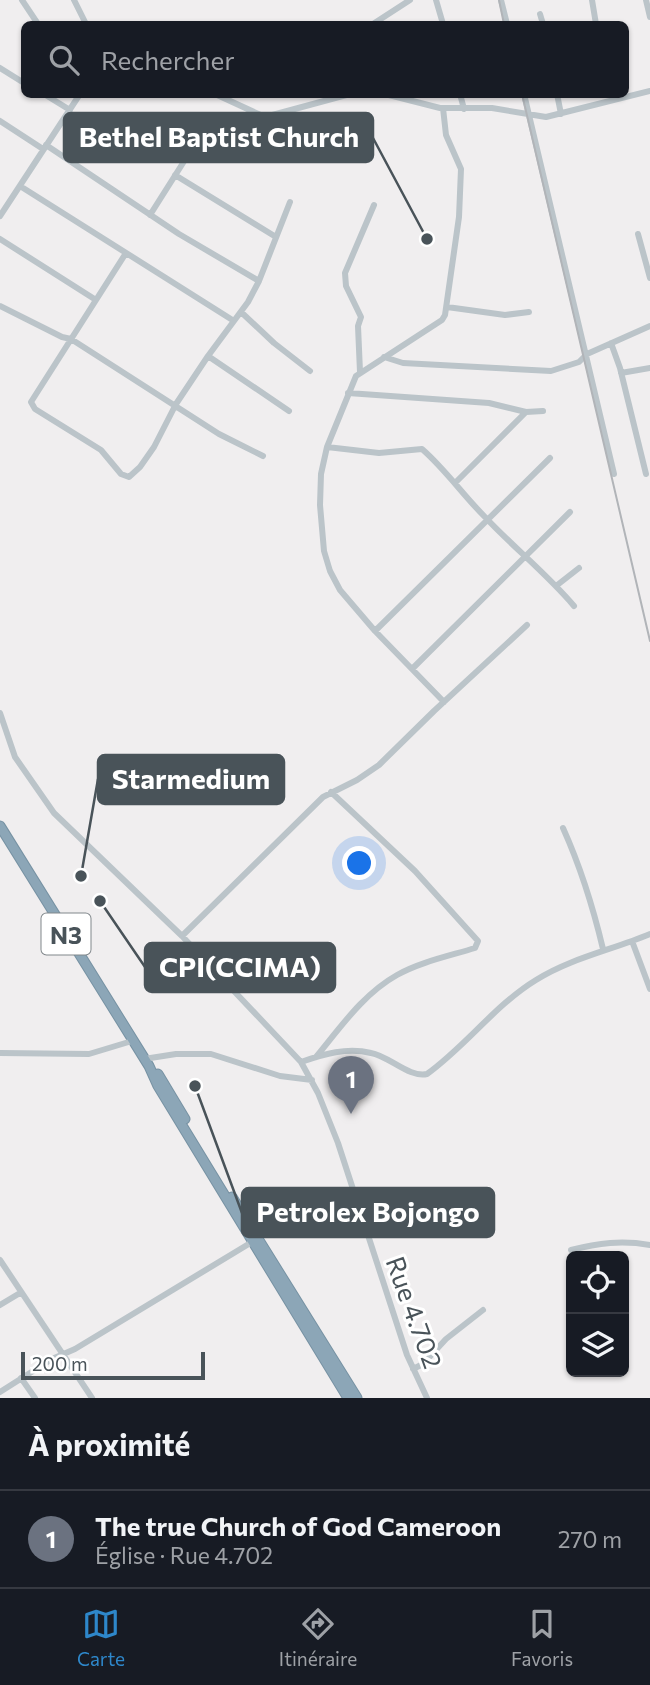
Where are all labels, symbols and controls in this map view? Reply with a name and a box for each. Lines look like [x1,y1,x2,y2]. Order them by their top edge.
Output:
search box [21,21,629,98]
icon: search [45,41,83,79]
text: Rechercher [101,44,235,75]
callout: Bethel Baptist Church [64,113,373,162]
text: Bethel Baptist Church [79,119,359,153]
callout: Starmedium [98,755,284,804]
text: Starmedium [112,761,270,795]
your location [342,846,376,880]
road number: N3 [42,914,90,954]
callout: CPI(CCIMA) [145,943,335,992]
text: CPI(CCIMA) [159,949,321,983]
pin: 1 [328,1056,374,1114]
callout: Petrolex Bojongo [242,1188,494,1237]
text: Petrolex Bojongo [256,1194,480,1228]
map controls [566,1251,629,1377]
button: locate [566,1251,629,1314]
street label: Rue 4.702 [380,1252,450,1372]
button: layers [566,1314,629,1377]
scale bar [21,1349,205,1381]
text: 200 m [32,1352,88,1375]
text: À proximité [28,1425,190,1462]
text: The true Church of God Cameroon [95,1510,501,1541]
text: 1 [46,1525,56,1553]
text: 270 m [558,1525,622,1553]
text: Église · Rue 4.702 [95,1541,273,1569]
tab: Carte [77,1605,125,1670]
tab: Itinéraire [279,1605,357,1670]
tab: Favoris [511,1605,573,1670]

